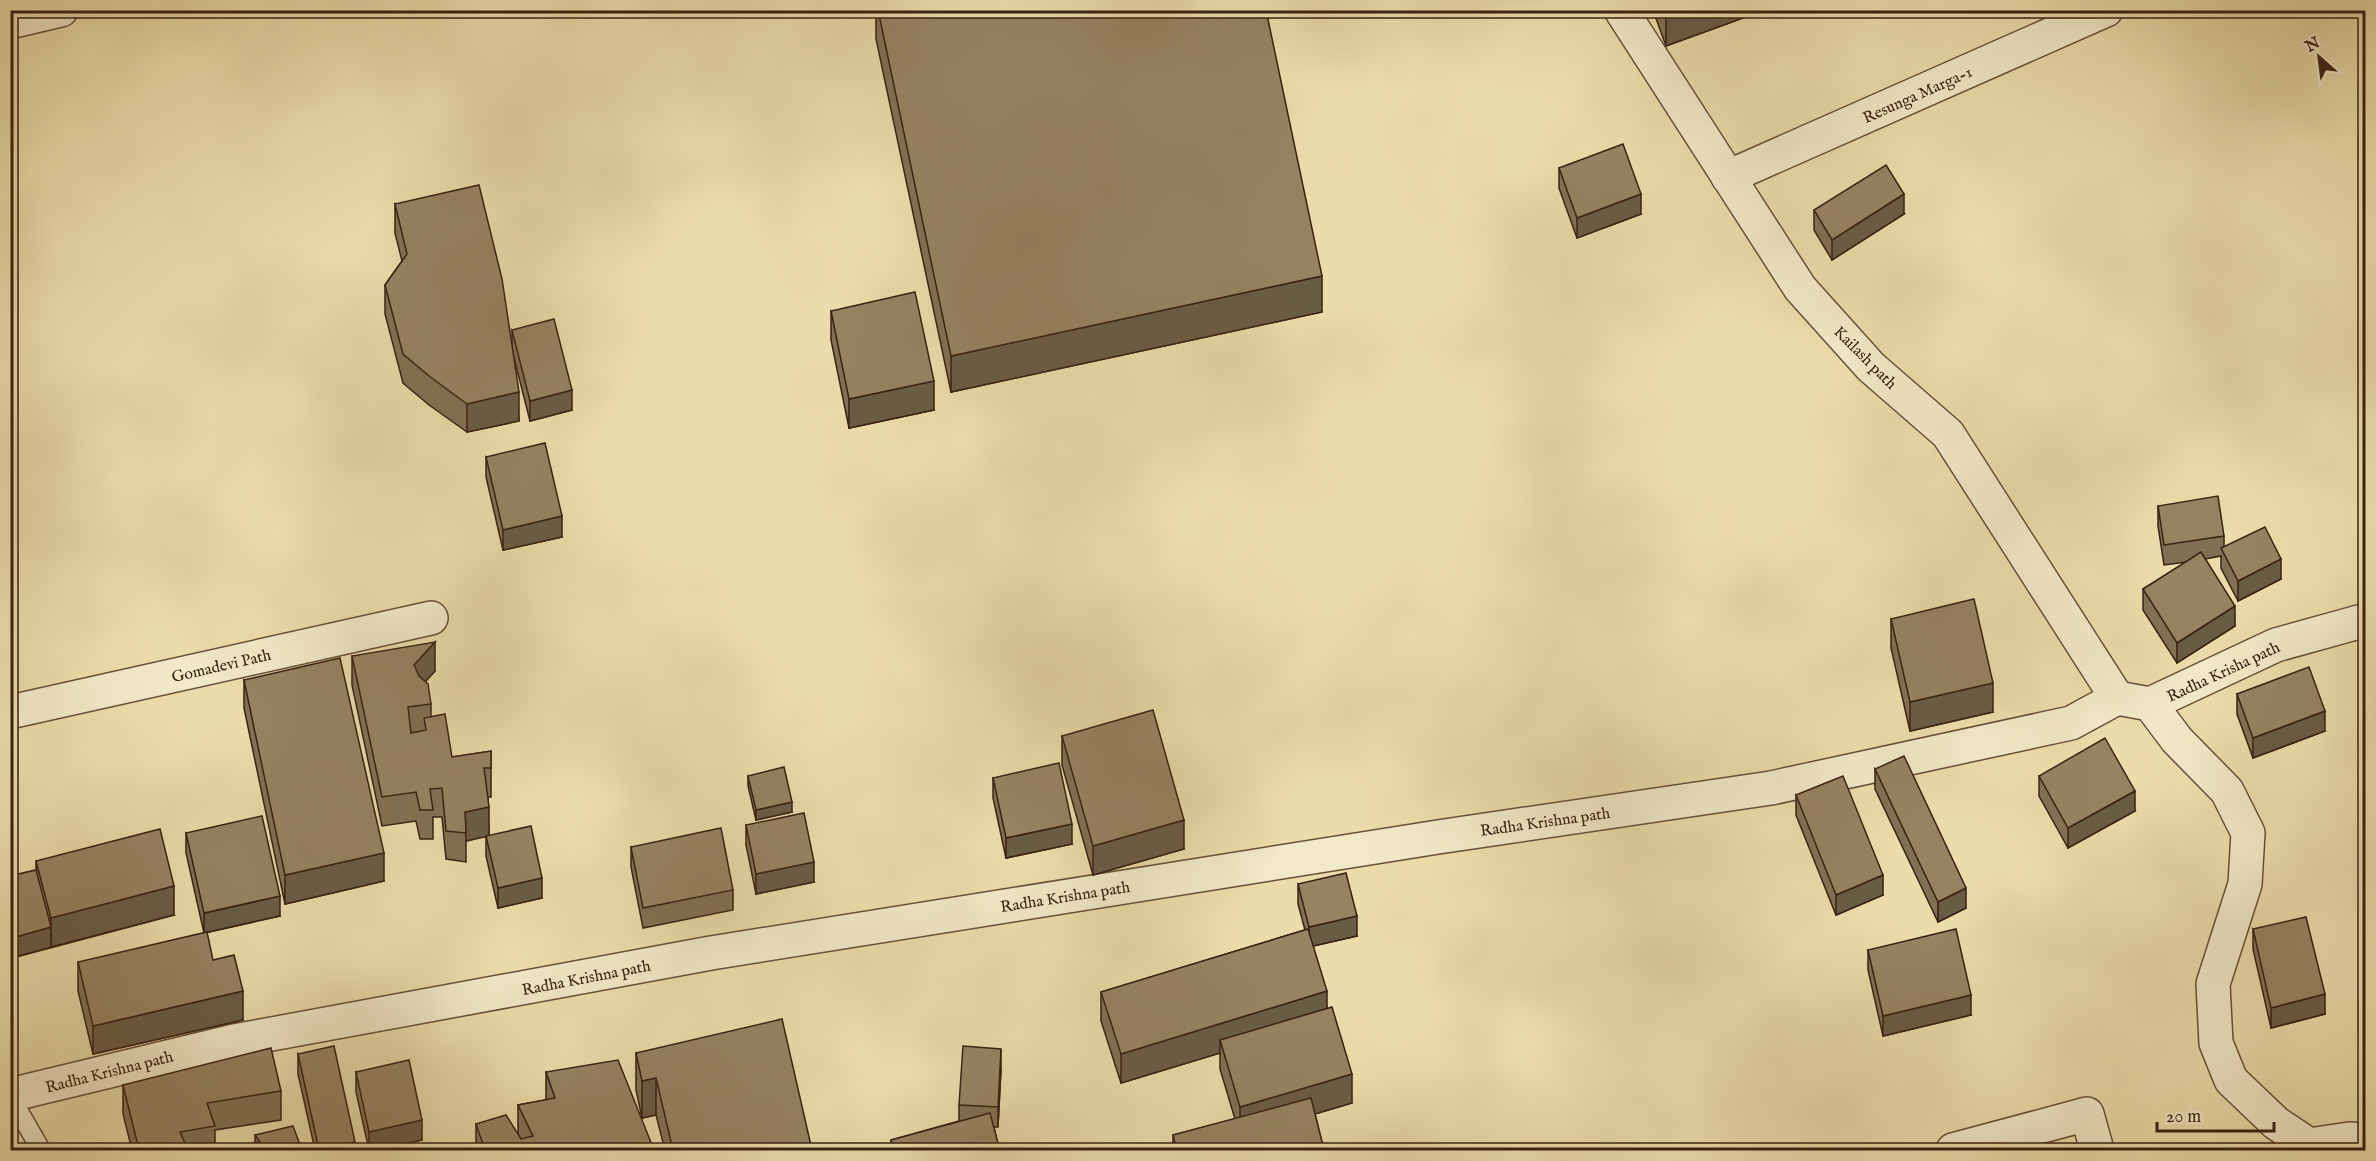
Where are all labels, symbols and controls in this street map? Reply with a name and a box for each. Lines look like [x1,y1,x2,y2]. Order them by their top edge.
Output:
north arrow [2289,27,2349,87]
text: N [2301,33,2324,58]
street label: Resunga Marga-1 [1860,63,1976,129]
street label: Kailash path [1829,323,1901,395]
street label: Radha Krisha path [2164,638,2284,708]
street label: Gomadevi Path [170,646,274,688]
street label: Radha Krishna path [1479,804,1612,842]
street label: Radha Krishna path [999,878,1132,918]
street label: Radha Krishna path [520,957,653,1001]
street label: Radha Krishna path [44,1047,176,1098]
scale bar [2157,1095,2274,1133]
text: 20 m [2166,1106,2201,1129]

